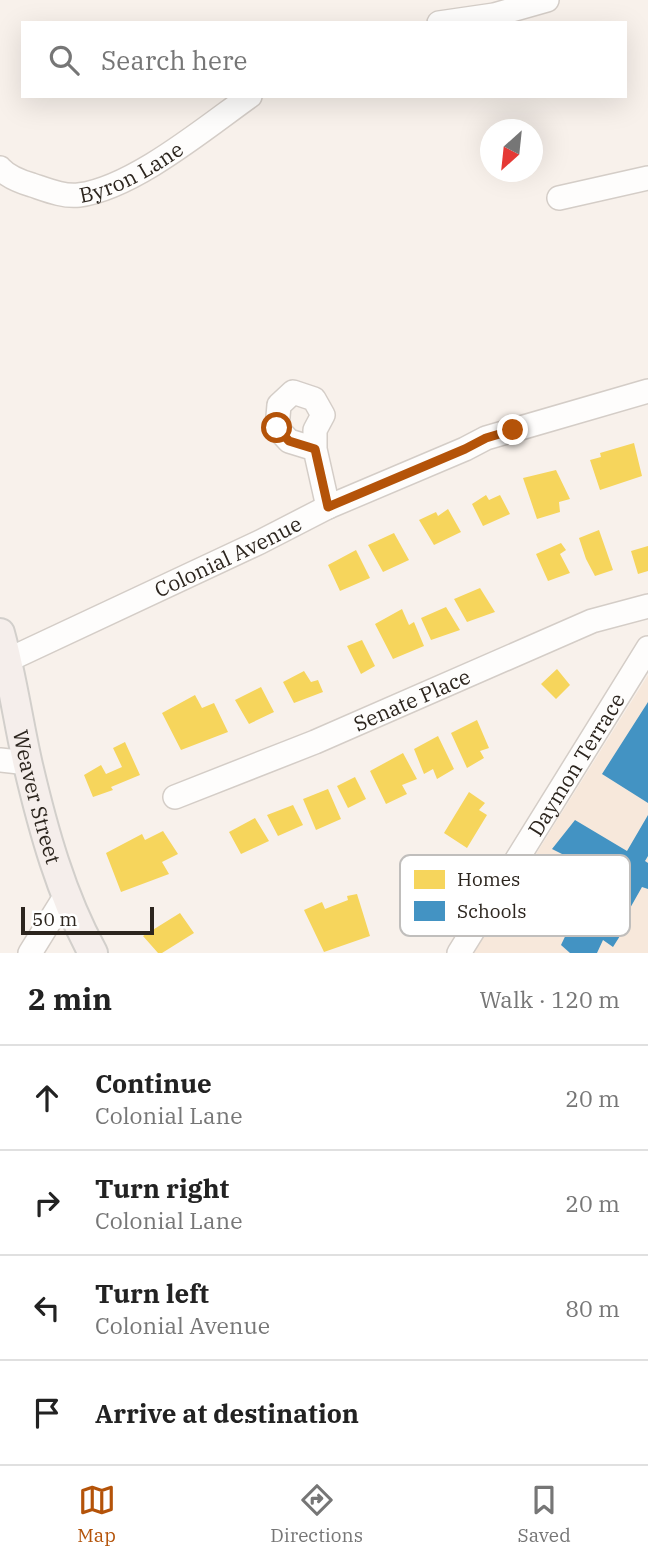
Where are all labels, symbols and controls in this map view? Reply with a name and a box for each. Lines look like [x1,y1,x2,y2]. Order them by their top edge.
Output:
search box [21,21,627,98]
icon: search [45,41,83,79]
text: Search here [101,43,247,77]
north arrow [480,119,543,182]
street label: Byron Lane [76,135,188,209]
route start [261,412,292,443]
route end [497,414,528,445]
street label: Colonial Avenue [150,509,306,604]
street label: Senate Place [349,662,474,738]
street label: Daymon Terrace [521,687,631,841]
street label: Weaver Street [7,727,68,868]
legend [400,855,630,936]
text: Homes [457,867,520,891]
text: Schools [457,899,526,923]
scale bar [21,904,154,936]
text: 50 m [32,907,77,931]
text: 2 min [28,979,112,1018]
text: Walk · 120 m [479,984,620,1014]
text: Continue [95,1066,212,1100]
icon: ahead [28,1079,66,1117]
text: 20 m [565,1083,620,1113]
text: Colonial Lane [95,1100,243,1130]
text: Turn right [95,1171,229,1205]
icon: right [28,1184,66,1222]
text: 20 m [565,1188,620,1218]
text: Colonial Lane [95,1205,243,1235]
text: Turn left [95,1276,209,1310]
icon: left [28,1289,66,1327]
text: 80 m [565,1293,620,1323]
text: Colonial Avenue [95,1310,270,1340]
icon: arrive [28,1394,66,1432]
text: Arrive at destination [95,1396,359,1430]
tab: Map [77,1481,116,1547]
tab: Directions [270,1481,363,1547]
tab: Saved [518,1481,571,1547]

